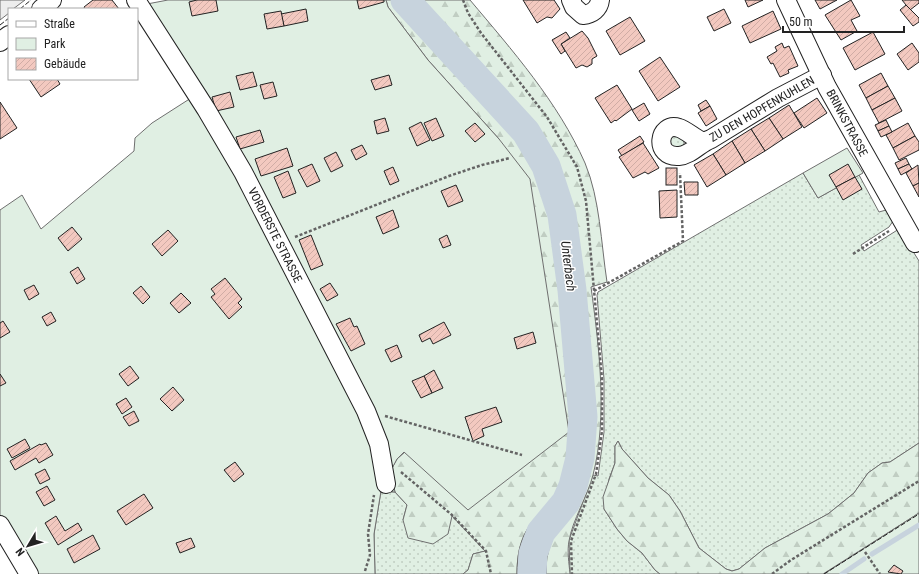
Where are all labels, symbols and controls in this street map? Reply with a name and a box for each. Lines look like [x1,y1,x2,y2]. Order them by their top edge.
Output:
legend [8,8,138,80]
scale bar [783,8,904,34]
text: 50 m [789,15,813,29]
text: Straße [44,17,75,31]
text: Park [44,37,66,51]
text: Gebäude [44,57,86,71]
street label: ZU DEN HOPFENKUHLEN [707,73,817,145]
street label: BRINKSTRASSE [823,87,871,159]
street label: VORDERSTE STRASSE [245,185,305,285]
water label: Unterbach [558,240,579,292]
north arrow [8,526,48,566]
text: N [13,545,28,559]

